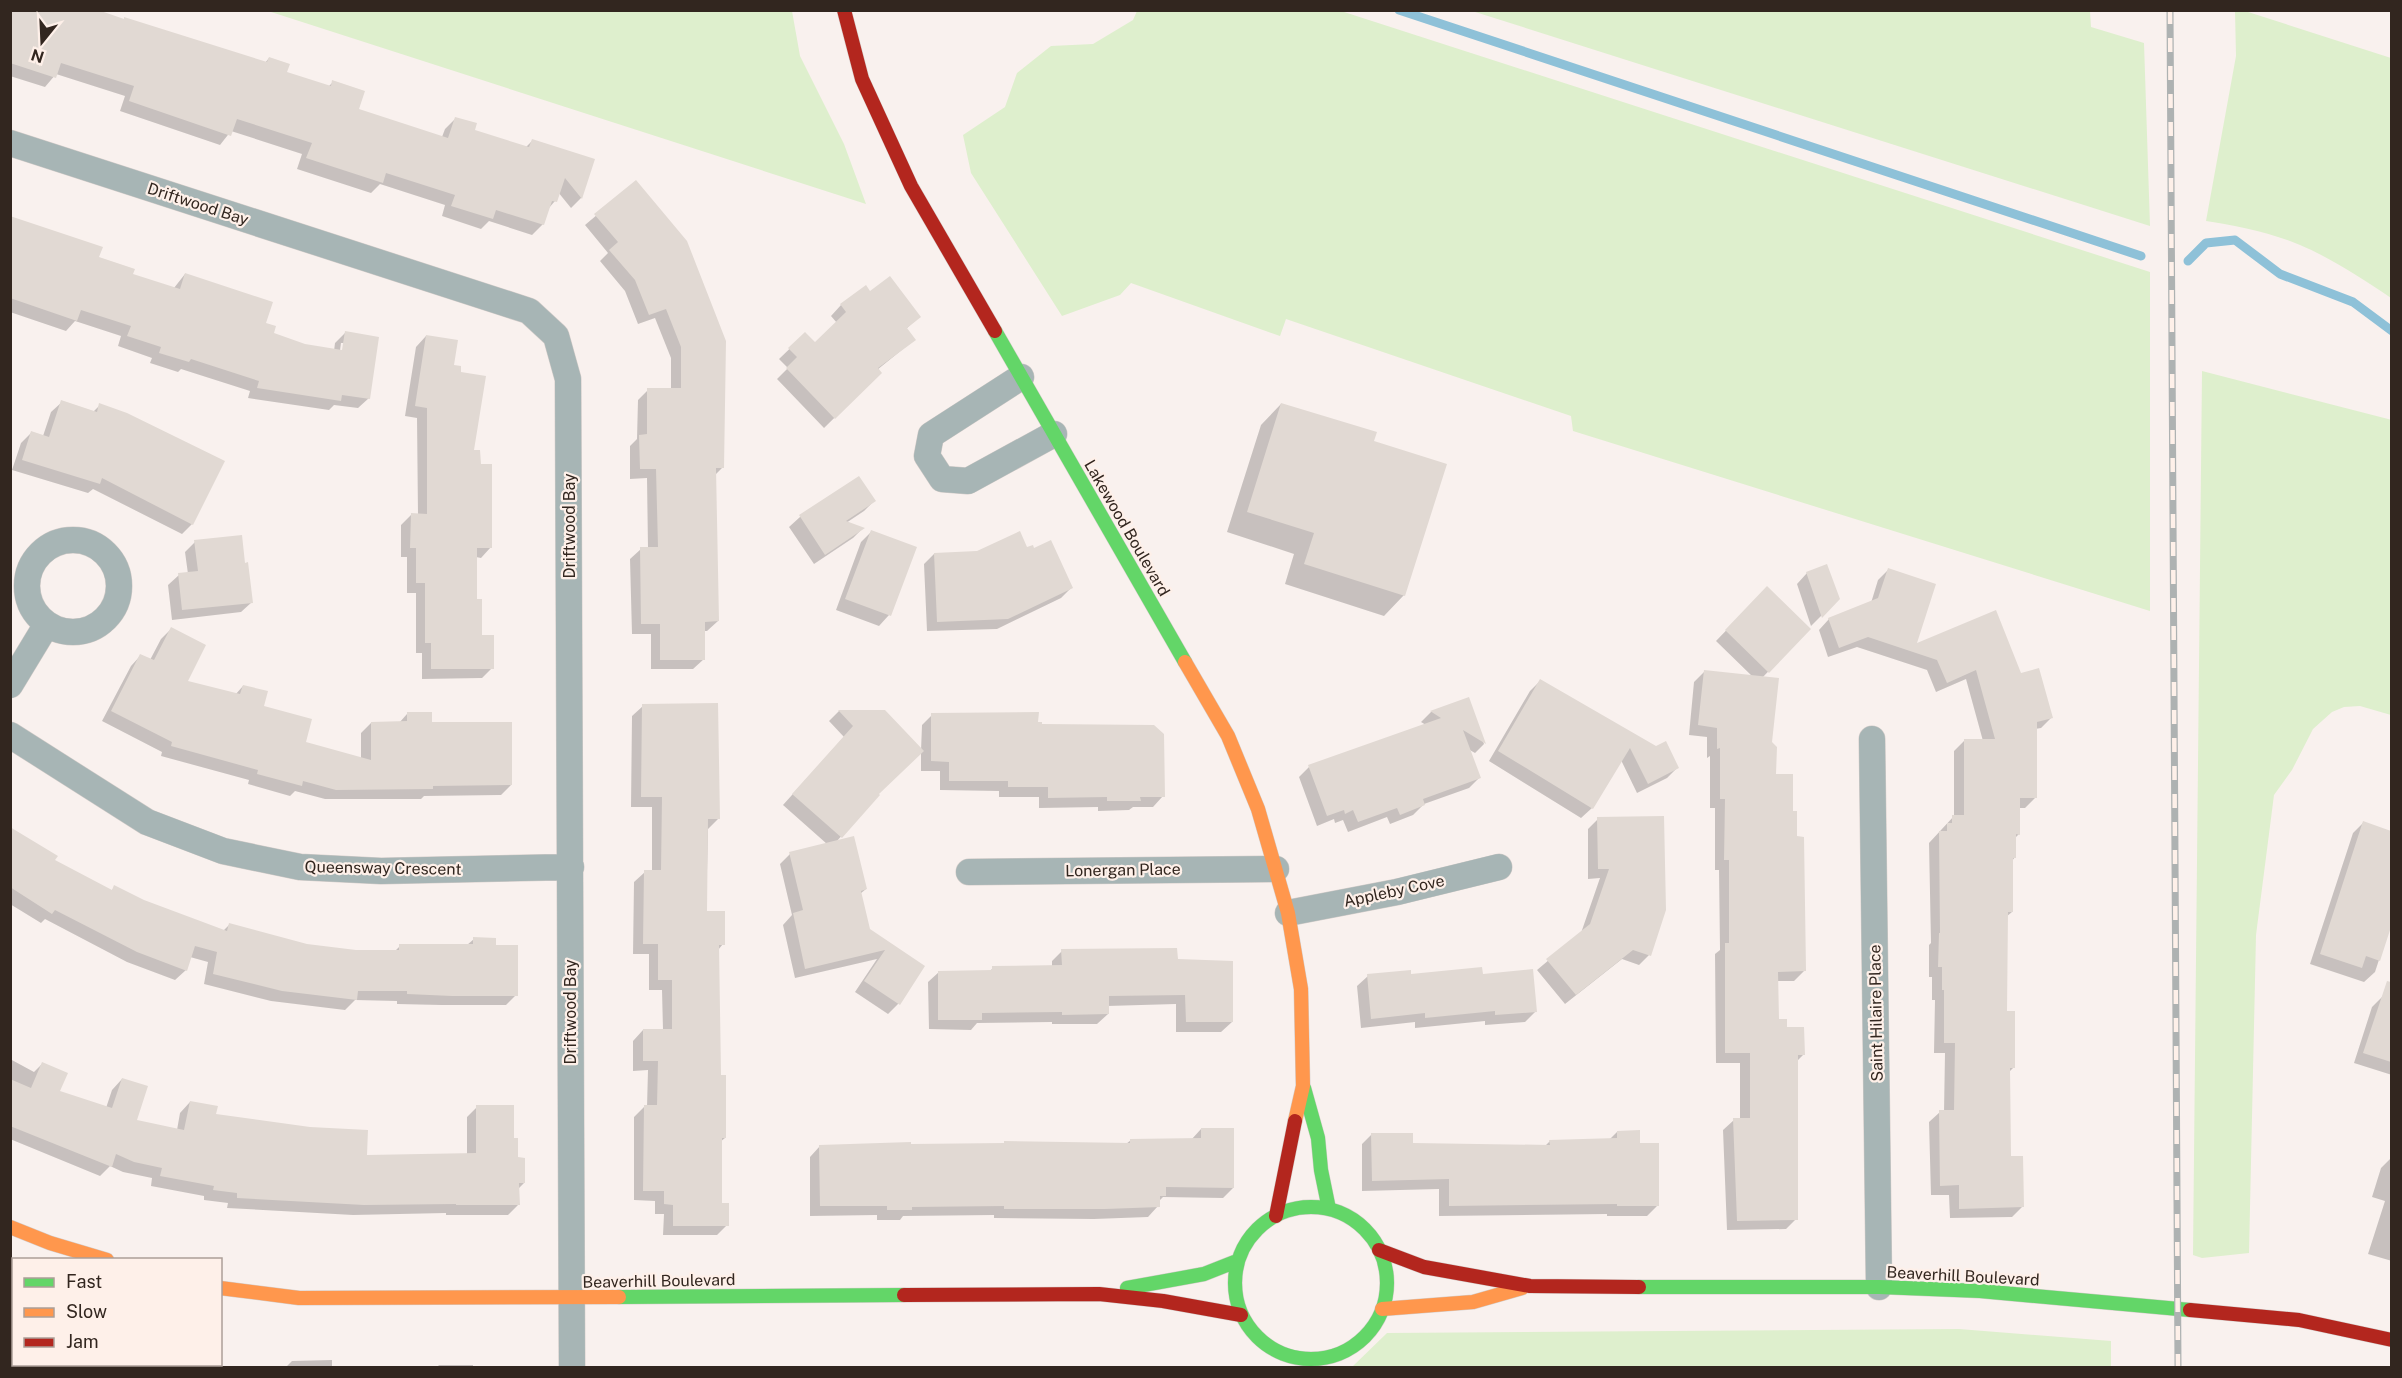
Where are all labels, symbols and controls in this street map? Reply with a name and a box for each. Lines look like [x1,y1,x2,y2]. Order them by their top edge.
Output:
north arrow [12,12,72,72]
text: N [29,45,46,67]
street label: Driftwood Bay [145,179,251,229]
street label: Lakewood Boulevard [1080,456,1174,600]
street label: Driftwood Bay [560,473,579,579]
street label: Queensway Crescent [304,857,462,879]
street label: Lonergan Place [1065,859,1181,881]
street label: Appleby Cove [1342,871,1446,911]
street label: Saint Hilaire Place [1865,944,1887,1082]
street label: Driftwood Bay [561,959,580,1065]
legend [12,1258,222,1366]
street label: Beaverhill Boulevard [1886,1263,2040,1289]
street label: Beaverhill Boulevard [582,1270,736,1292]
text: Fast [66,1271,102,1292]
text: Slow [66,1301,107,1322]
text: Jam [66,1331,99,1352]

